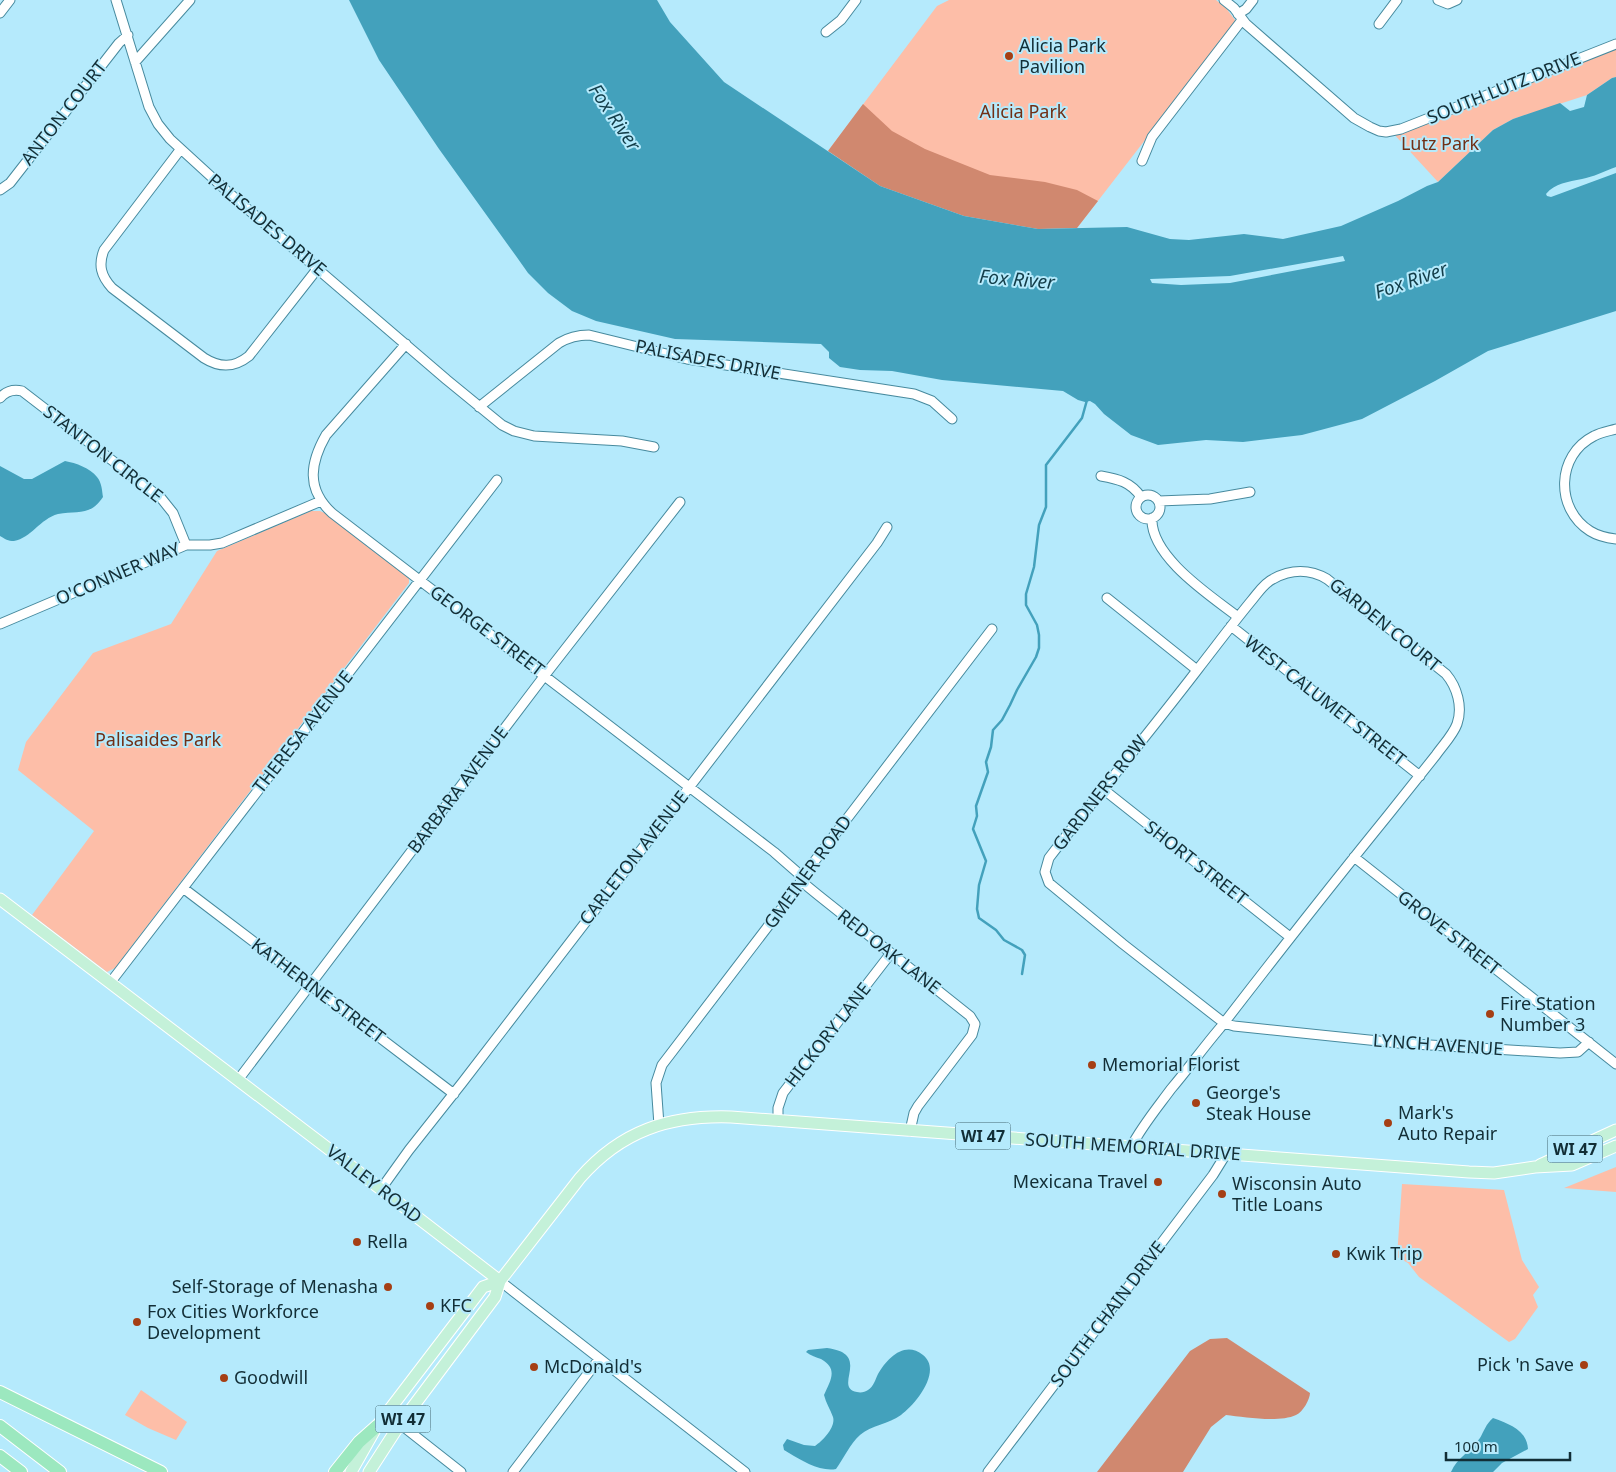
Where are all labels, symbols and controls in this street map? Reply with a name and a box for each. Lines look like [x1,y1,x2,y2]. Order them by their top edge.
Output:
place label: Alicia Park Pavilion [1019,33,1106,78]
street label: SOUTH LUTZ DRIVE [1423,45,1584,129]
marker: Alicia Park Pavilion [1003,50,1015,62]
street label: ANTON COURT [15,55,112,170]
water label: Fox River [583,78,648,157]
park label: Alicia Park [980,99,1067,123]
park label: Lutz Park [1401,131,1479,155]
street label: PALISADES DRIVE [203,168,332,281]
water label: Fox River [1371,255,1452,305]
water label: Fox River [978,263,1057,295]
street label: PALISADES DRIVE [634,333,783,385]
street label: STANTON CIRCLE [39,399,168,507]
street label: O'CONNER WAY [52,536,184,610]
street label: GARDEN COURT [1325,572,1446,677]
street label: GEORGE STREET [426,579,550,681]
street label: WEST CALUMET STREET [1240,630,1411,771]
street label: THERESA AVENUE [247,665,358,798]
street label: BARBARA AVENUE [401,721,513,858]
park label: Palisaides Park [95,727,221,751]
street label: GARDNERS ROW [1047,730,1152,855]
street label: CARLETON AVENUE [573,785,693,929]
street label: GMEINER ROAD [758,810,856,933]
street label: SHORT STREET [1140,814,1253,910]
street label: GROVE STREET [1393,884,1506,980]
street label: RED OAK LANE [833,903,946,999]
street label: KATHERINE STREET [247,932,390,1048]
street label: HICKORY LANE [779,977,876,1092]
place label: Fire Station Number 3 [1500,991,1596,1036]
marker: Fire Station Number 3 [1484,1008,1496,1020]
street label: LYNCH AVENUE [1372,1027,1504,1061]
place label: Memorial Florist [1102,1052,1240,1076]
marker: Memorial Florist [1086,1059,1098,1071]
place label: George's Steak House [1206,1080,1311,1125]
marker: George's Steak House [1190,1097,1202,1109]
place label: Mark's Auto Repair [1398,1100,1498,1145]
marker: Mark's Auto Repair [1382,1117,1394,1129]
road number: WI 47 [956,1122,1010,1150]
street label: SOUTH MEMORIAL DRIVE [1024,1126,1242,1166]
road number: WI 47 [1548,1136,1602,1162]
street label: VALLEY ROAD [322,1138,427,1228]
place label: Mexicana Travel [1013,1169,1148,1193]
place label: Wisconsin Auto Title Loans [1232,1171,1362,1216]
marker: Mexicana Travel [1152,1176,1164,1188]
marker: Wisconsin Auto Title Loans [1216,1188,1228,1200]
place label: Rella [367,1229,408,1253]
street label: SOUTH CHAIN DRIVE [1044,1235,1170,1391]
marker: Rella [351,1236,363,1248]
place label: Kwik Trip [1346,1241,1422,1265]
marker: Kwik Trip [1330,1248,1342,1260]
place label: Self-Storage of Menasha [172,1274,378,1298]
marker: Self-Storage of Menasha [382,1281,394,1293]
place label: KFC [440,1293,472,1317]
place label: Fox Cities Workforce Development [147,1299,319,1344]
marker: KFC [424,1300,436,1312]
marker: Fox Cities Workforce Development [131,1316,143,1328]
place label: Pick 'n Save [1477,1352,1574,1376]
place label: McDonald's [544,1354,642,1378]
marker: Pick 'n Save [1578,1359,1590,1371]
marker: McDonald's [528,1361,540,1373]
place label: Goodwill [234,1365,308,1389]
marker: Goodwill [218,1372,230,1384]
road number: WI 47 [376,1406,430,1432]
scale bar [1446,1430,1570,1462]
text: 100 m [1454,1436,1498,1456]

